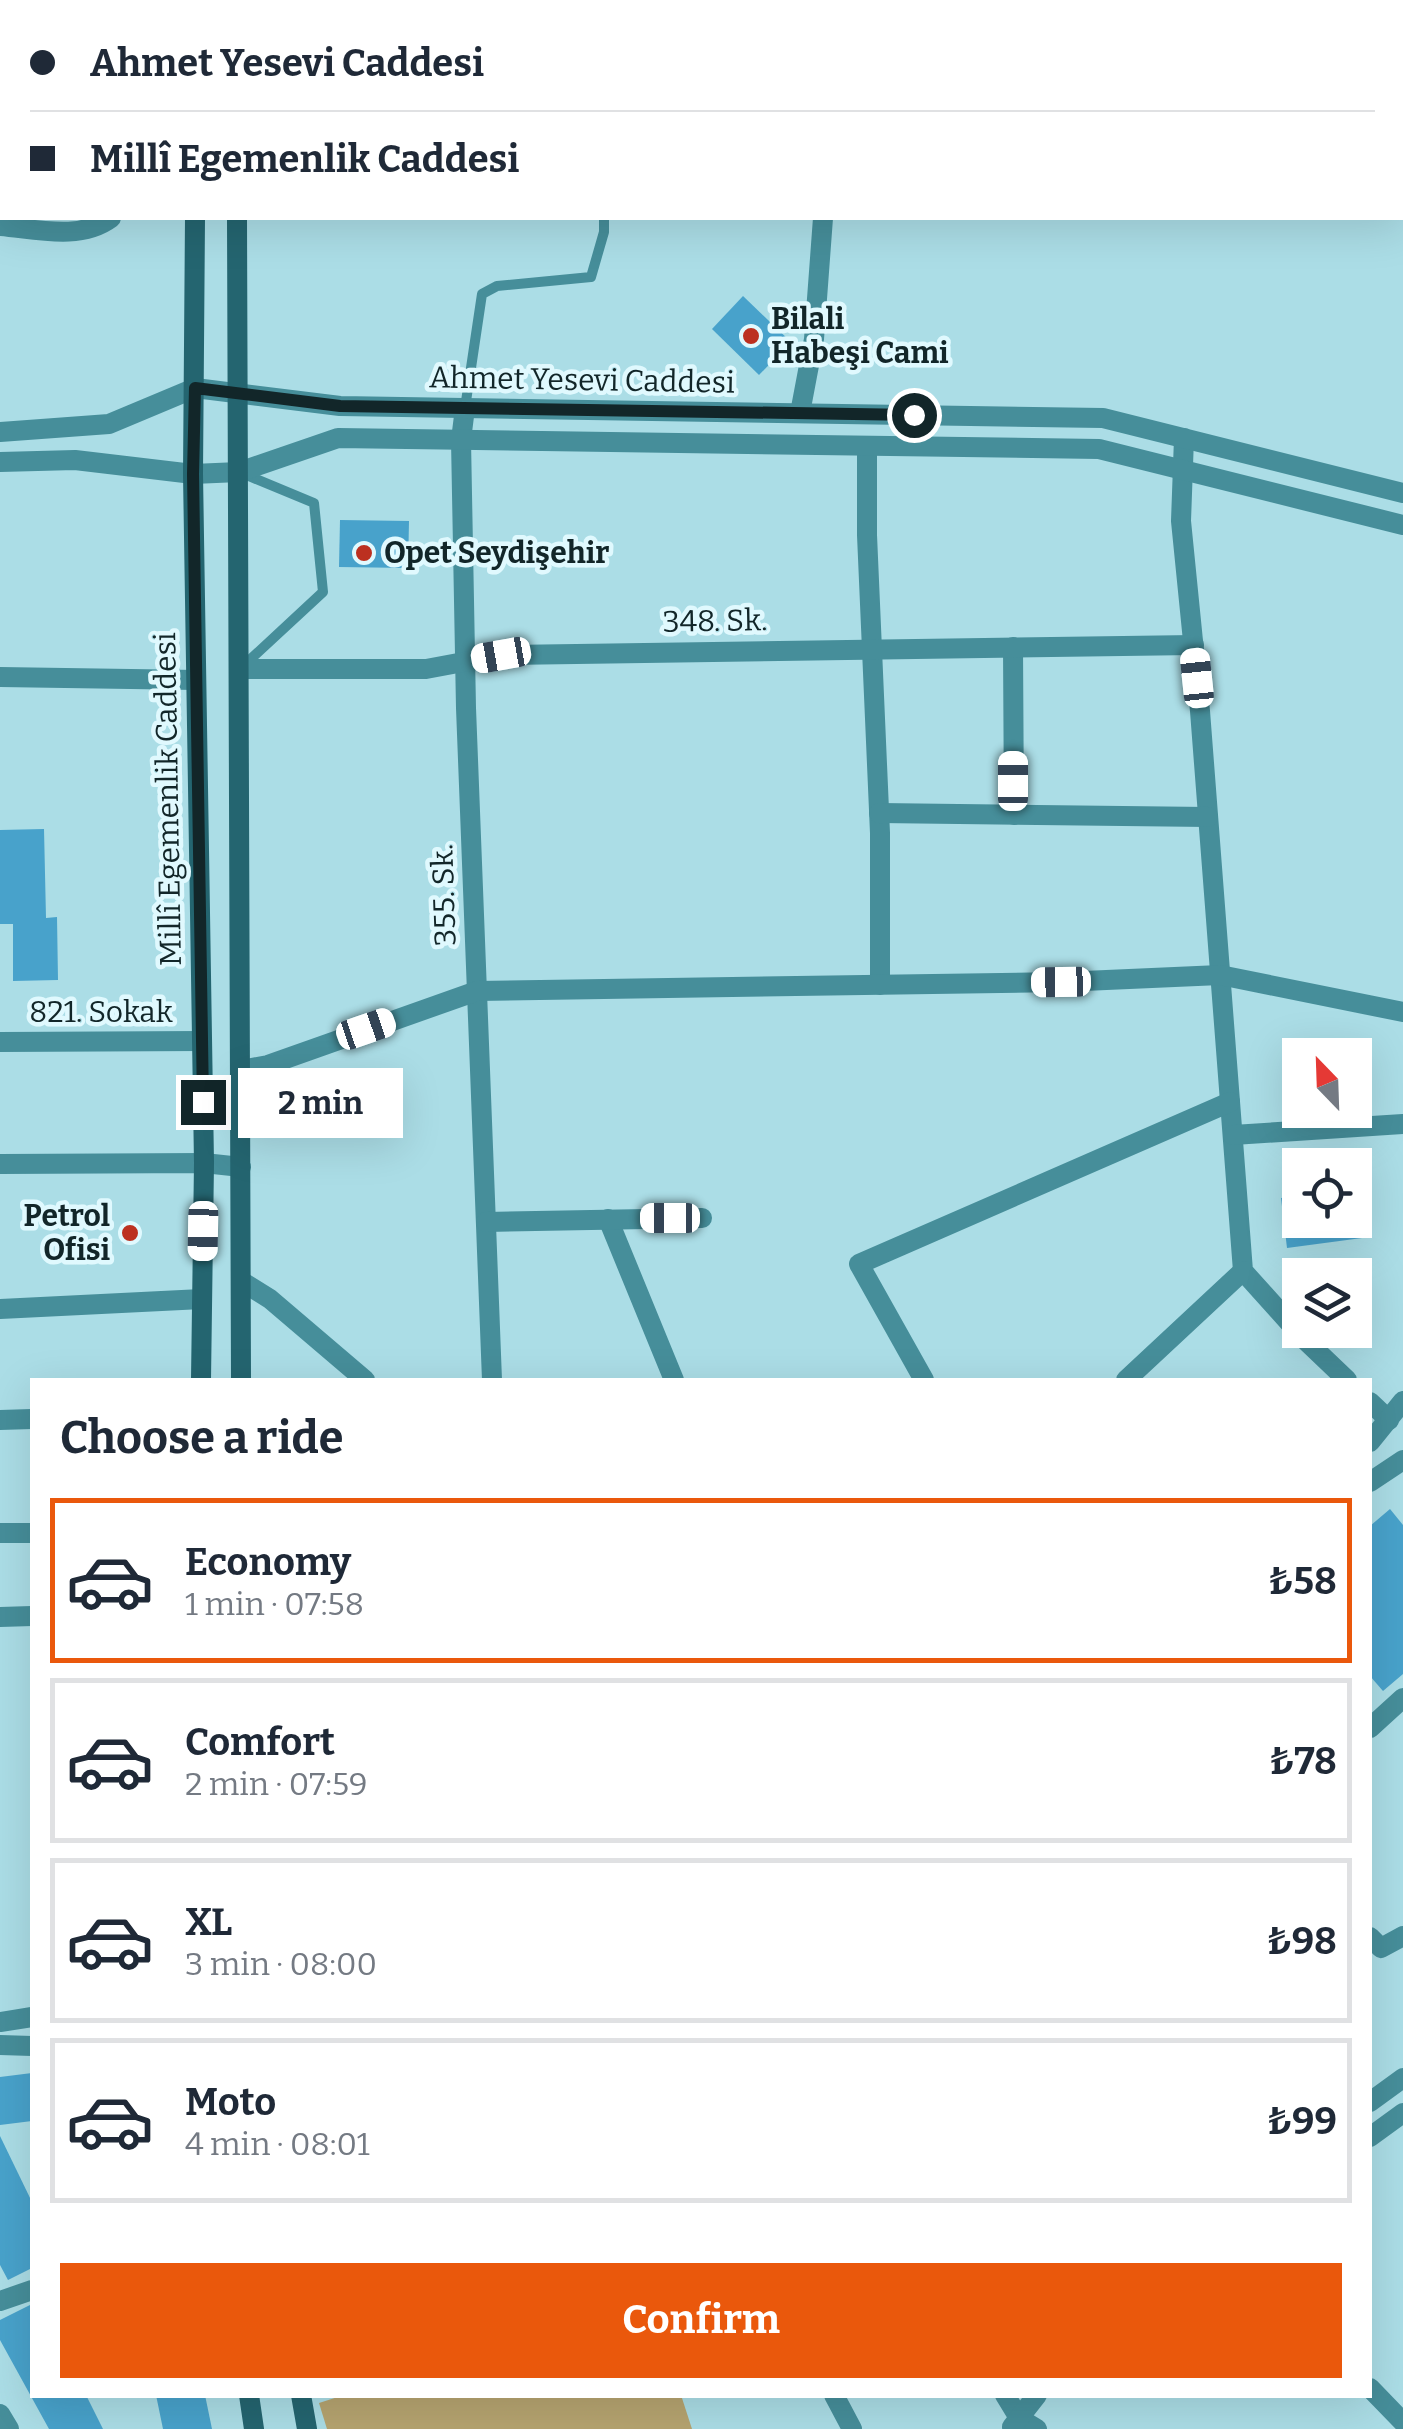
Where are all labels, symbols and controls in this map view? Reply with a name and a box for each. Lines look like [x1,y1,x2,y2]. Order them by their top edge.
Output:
text: Ahmet Yesevi Caddesi [90,40,484,86]
text: Millî Egemenlik Caddesi [90,136,519,182]
place label: Bilali Habeşi Cami [771,301,949,371]
marker: Bilali Habeşi Cami [740,325,762,347]
street label: Ahmet Yesevi Caddesi [429,359,735,401]
route start [892,393,937,438]
place label: Opet Seydişehir [384,535,609,571]
marker: Opet Seydişehir [353,542,375,564]
street label: 348. Sk. [662,602,768,640]
street label: Millî Egemenlik Caddesi [147,632,189,966]
car [469,635,533,675]
car [1179,647,1215,709]
car [998,751,1028,811]
street label: 355. Sk. [424,843,464,947]
car [1031,966,1091,998]
street label: 821. Sokak [29,994,173,1030]
car [333,1005,399,1053]
north arrow [1282,1038,1372,1128]
map controls [1282,1038,1372,1348]
callout: 2 min [238,1067,403,1137]
route end [181,1080,226,1125]
text: 2 min [278,1084,363,1122]
button: locate [1282,1148,1372,1238]
place label: Petrol Ofisi [23,1198,110,1268]
car [187,1201,219,1261]
car [640,1203,700,1233]
marker: Petrol Ofisi [119,1222,141,1244]
button: layers [1282,1258,1372,1348]
text: Choose a ride [60,1411,343,1465]
icon: car [65,1536,155,1626]
text: Economy [185,1539,351,1585]
text: ₺58 [1268,1558,1337,1604]
text: 1 min · 07:58 [185,1585,364,1623]
icon: car [65,1716,155,1806]
text: Comfort [185,1719,335,1765]
text: ₺78 [1269,1738,1337,1784]
text: 2 min · 07:59 [185,1765,368,1803]
icon: car [65,1896,155,1986]
text: XL [185,1899,232,1945]
text: ₺98 [1266,1918,1337,1964]
text: 3 min · 08:00 [185,1945,377,1983]
icon: car [65,2076,155,2166]
text: Moto [185,2079,276,2125]
text: ₺99 [1267,2098,1337,2144]
text: 4 min · 08:01 [185,2125,370,2163]
button: Confirm [60,2263,1342,2378]

